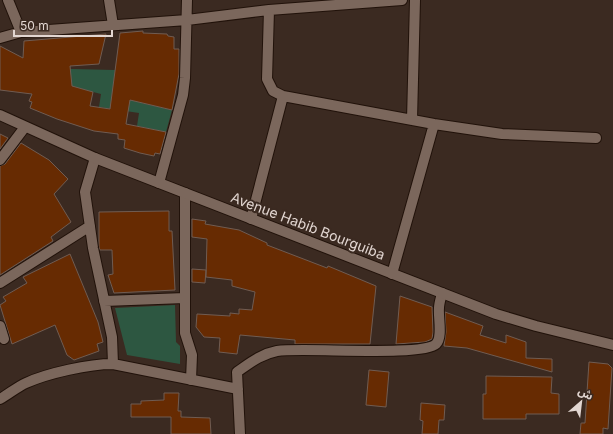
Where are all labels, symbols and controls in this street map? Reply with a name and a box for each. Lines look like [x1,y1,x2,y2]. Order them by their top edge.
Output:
scale bar [14,12,112,38]
text: 50 m [20,18,49,33]
street label: Avenue Habib Bourguiba [229,188,388,263]
north arrow [561,382,601,422]
text: ش [576,383,596,403]

